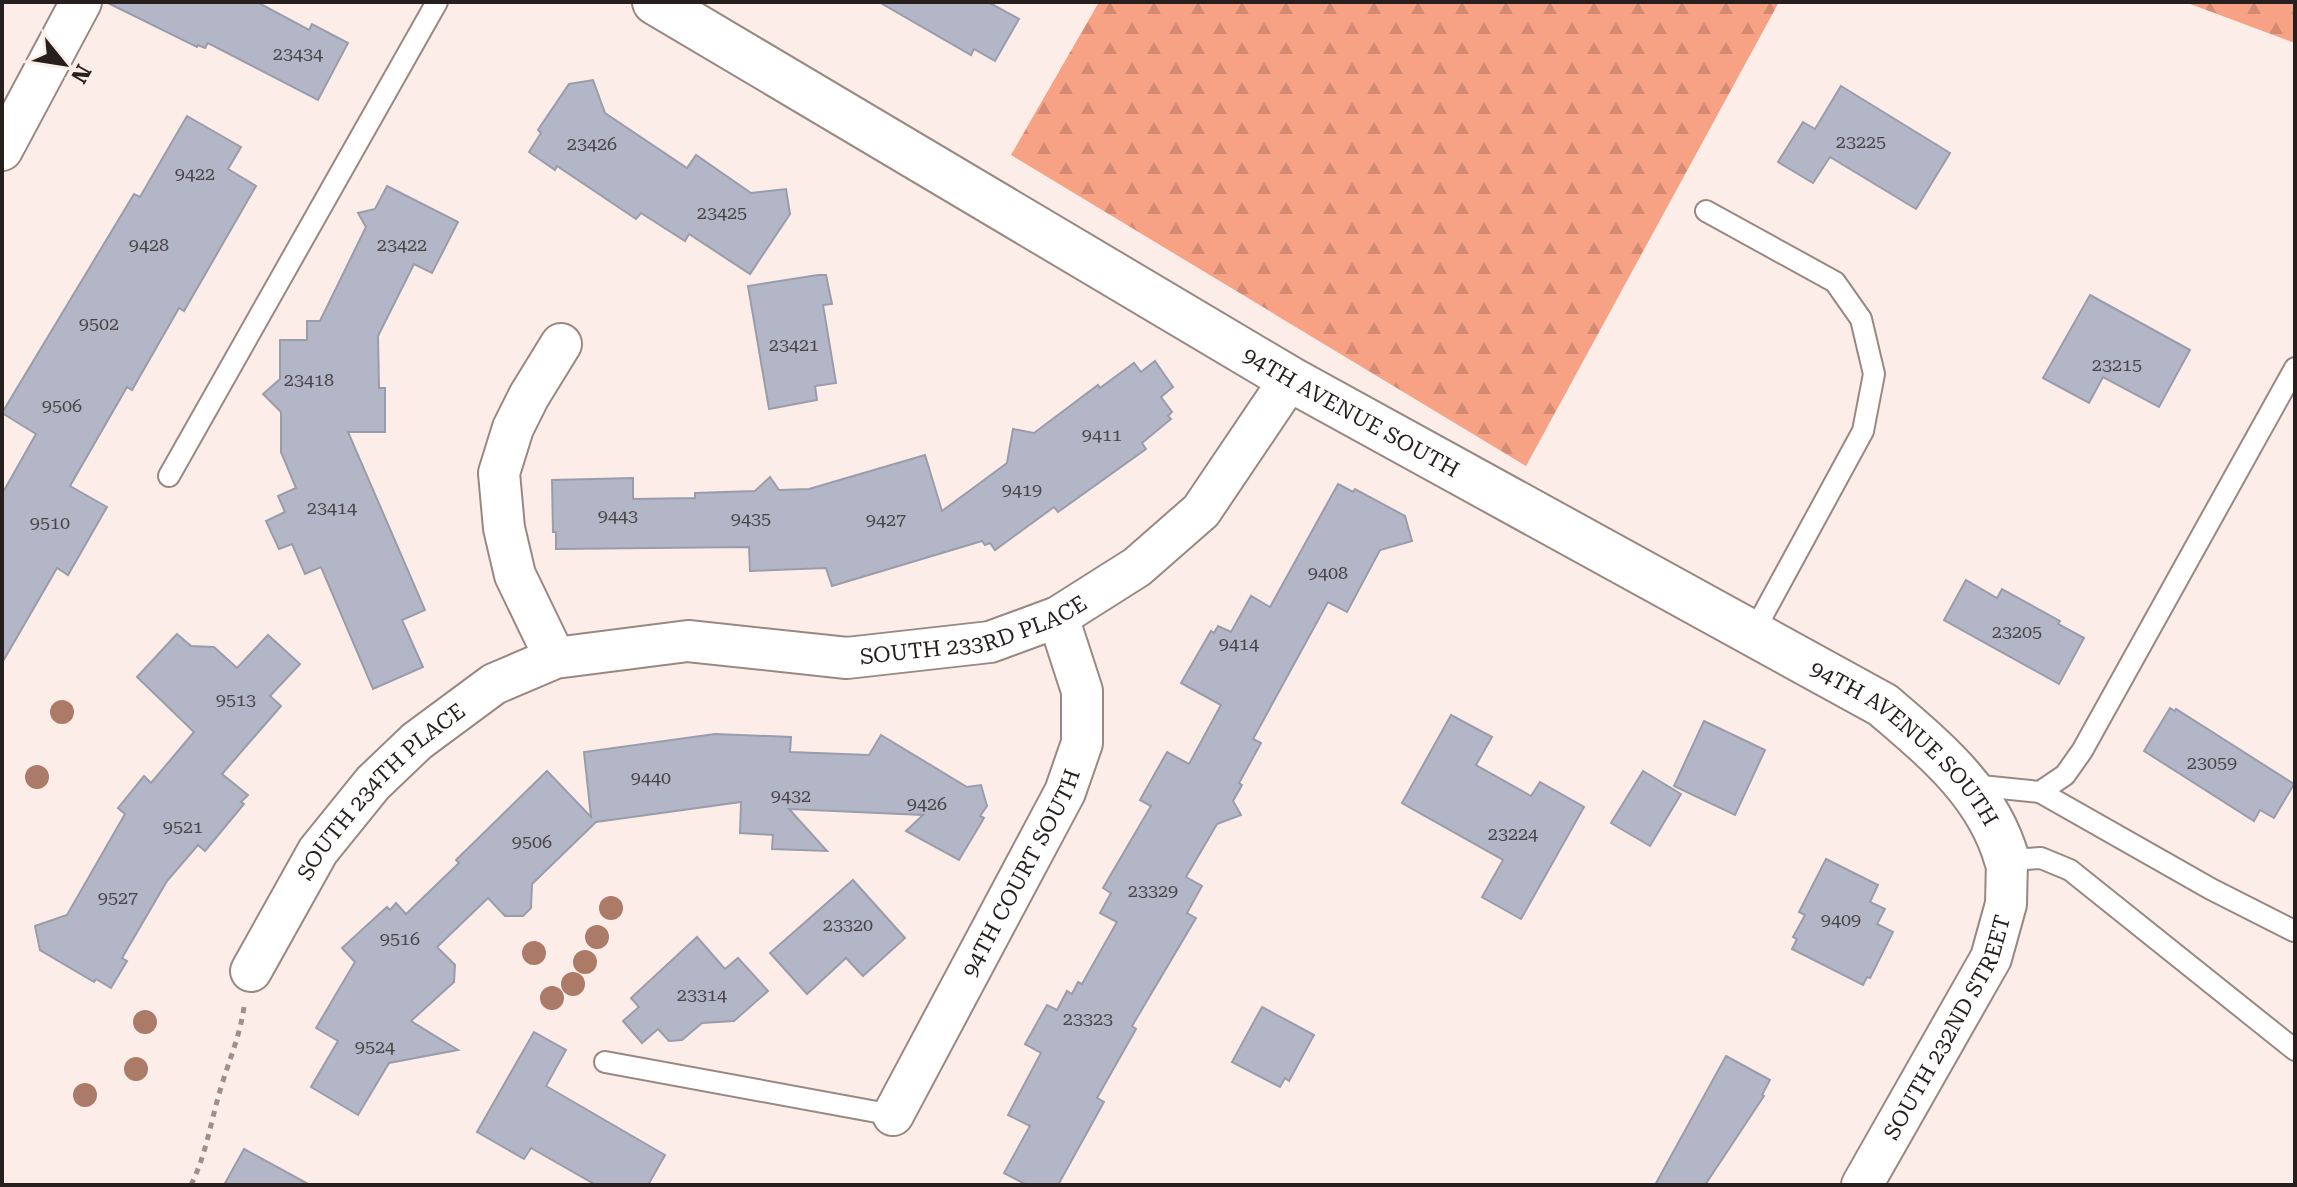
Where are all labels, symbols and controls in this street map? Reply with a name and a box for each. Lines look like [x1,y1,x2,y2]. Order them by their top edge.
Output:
north arrow [24,24,104,104]
house number: 23434 [273,43,323,64]
text: N [66,60,96,87]
house number: 23225 [1836,131,1886,152]
house number: 23426 [567,133,617,154]
house number: 9422 [175,163,215,184]
house number: 23425 [697,202,747,223]
house number: 9428 [129,234,169,255]
house number: 23422 [377,234,427,255]
house number: 9502 [79,313,119,334]
house number: 23421 [769,334,819,355]
street label: 94TH AVENUE SOUTH [1239,342,1464,482]
house number: 23215 [2092,354,2142,375]
house number: 23418 [284,369,334,390]
house number: 9506 [42,395,82,416]
house number: 9411 [1082,424,1122,445]
house number: 9419 [1002,479,1042,500]
house number: 23414 [307,497,357,518]
house number: 9443 [598,505,638,526]
house number: 9435 [731,508,771,529]
house number: 9427 [866,509,906,530]
house number: 9510 [30,512,70,533]
house number: 9408 [1308,562,1348,583]
street label: SOUTH 233RD PLACE [858,590,1091,669]
house number: 23205 [1992,621,2042,642]
house number: 9414 [1219,633,1259,654]
street label: 94TH AVENUE SOUTH [1806,655,2004,830]
house number: 9513 [216,689,256,710]
street label: SOUTH 234TH PLACE [292,698,469,884]
house number: 23059 [2187,752,2237,773]
street label: 94TH COURT SOUTH [956,766,1085,981]
house number: 9440 [631,767,671,788]
house number: 9432 [771,785,811,806]
house number: 9426 [907,793,947,814]
house number: 9521 [163,816,203,837]
house number: 23224 [1488,823,1538,844]
house number: 9506 [512,831,552,852]
house number: 23329 [1128,880,1178,901]
house number: 9527 [98,887,138,908]
house number: 9409 [1821,909,1861,930]
street label: SOUTH 232ND STREET [1878,912,2015,1144]
house number: 23320 [823,914,873,935]
house number: 9516 [380,928,420,949]
house number: 23314 [677,984,727,1005]
house number: 23323 [1063,1008,1113,1029]
house number: 9524 [355,1036,395,1057]

